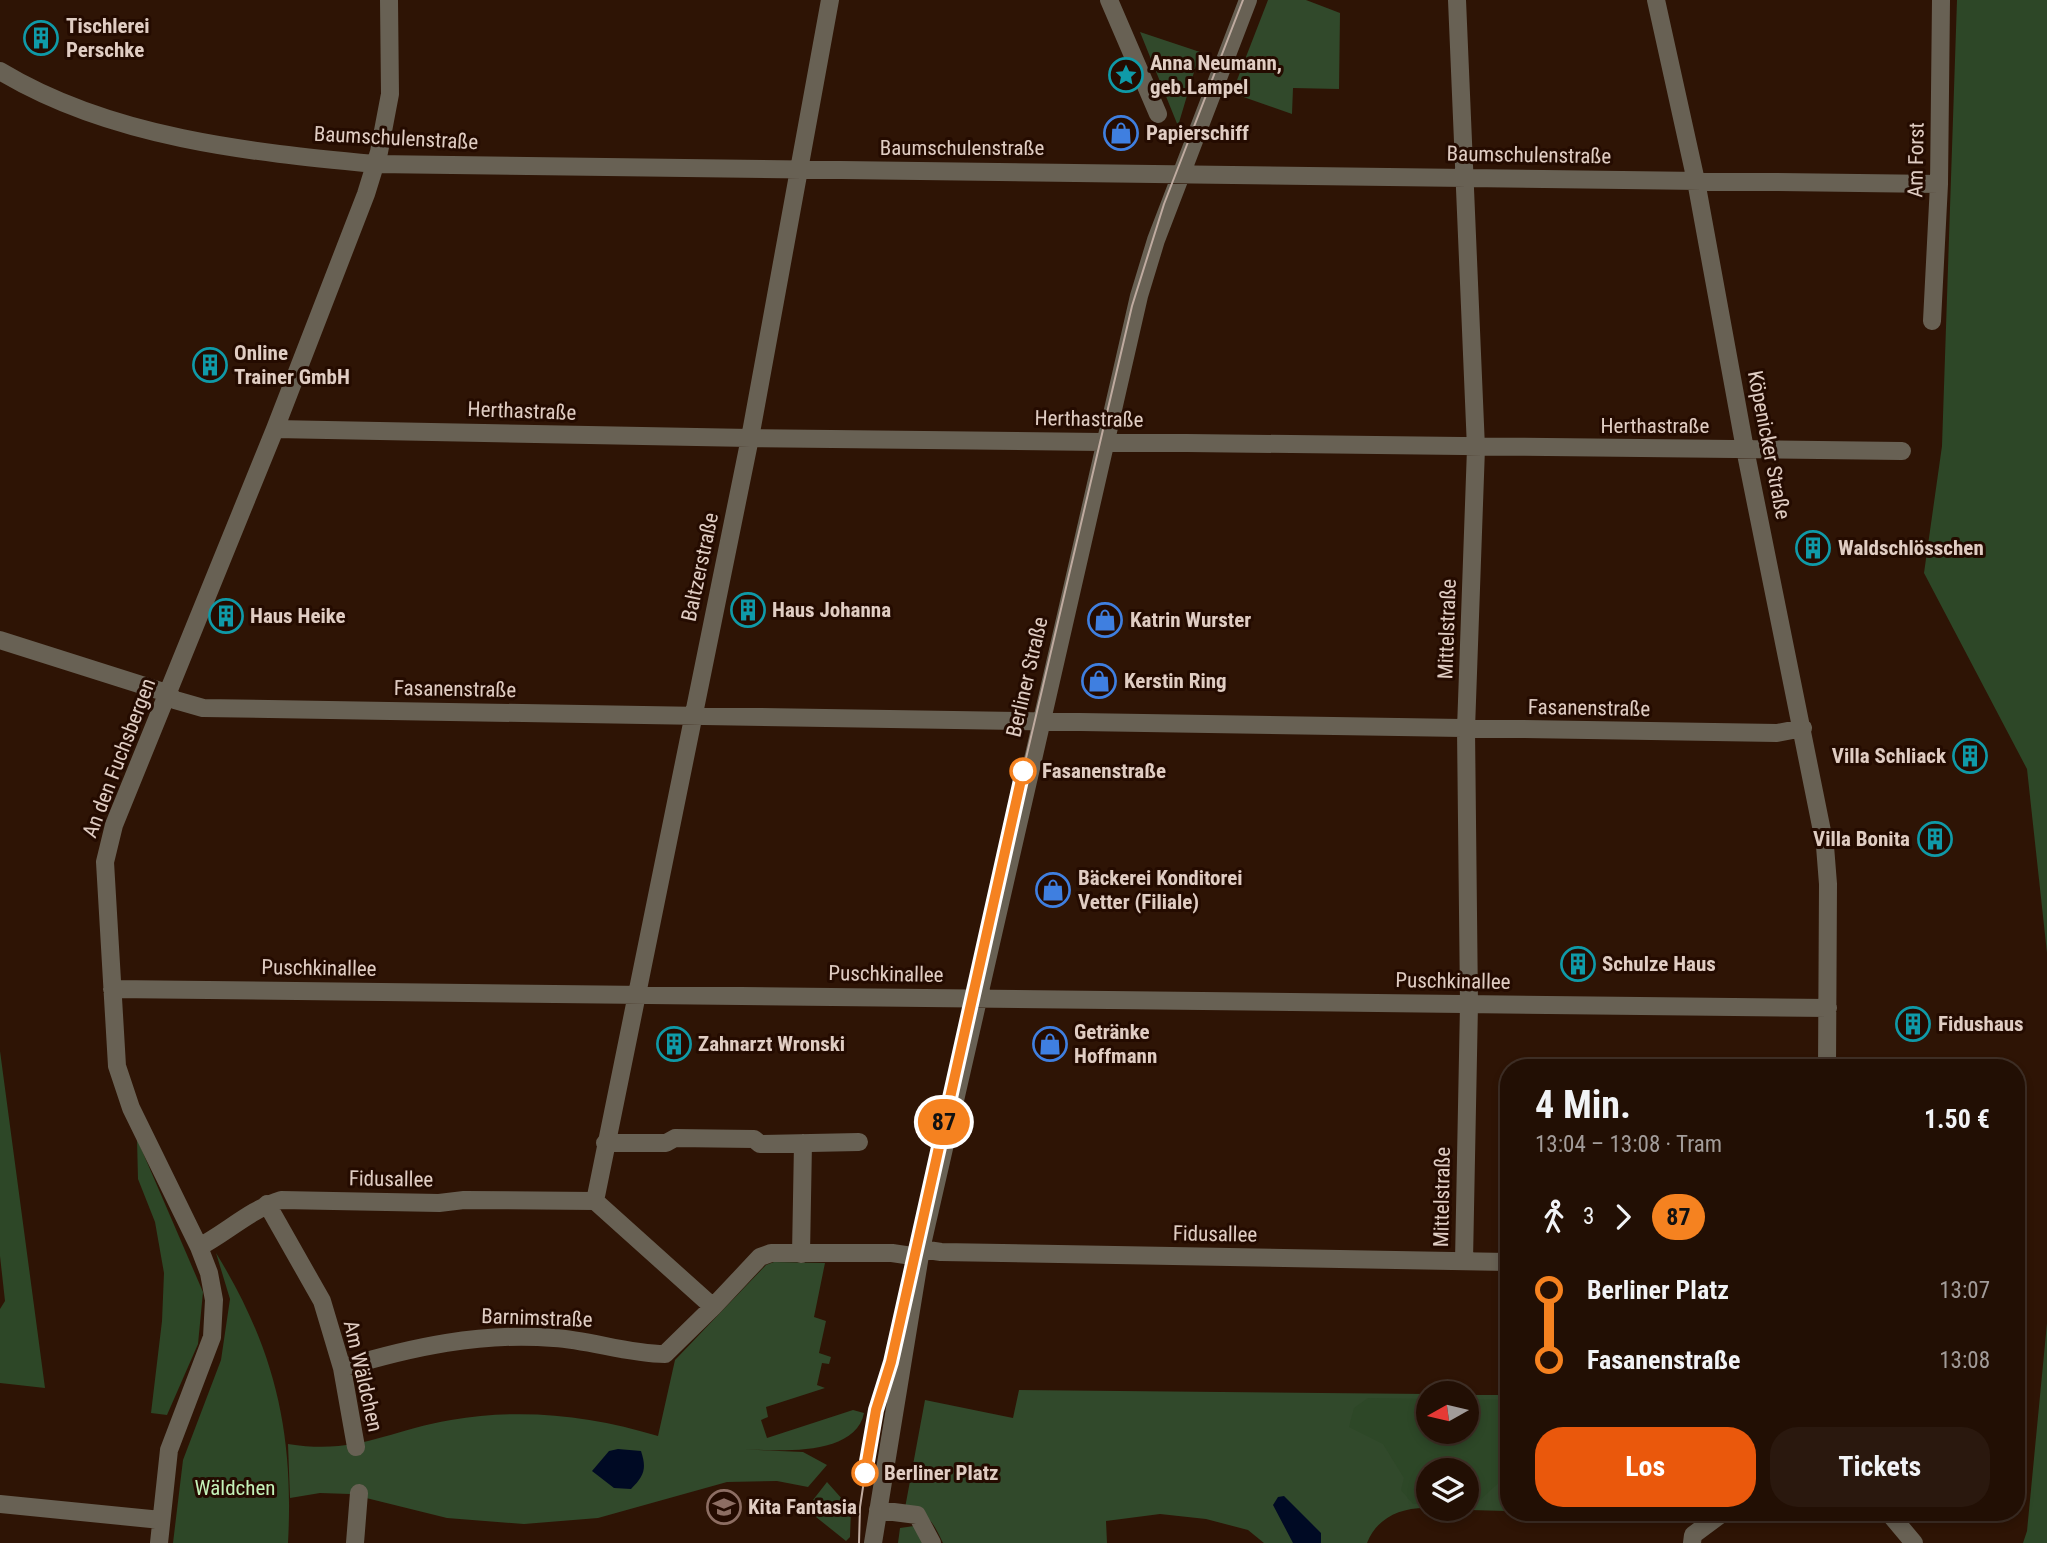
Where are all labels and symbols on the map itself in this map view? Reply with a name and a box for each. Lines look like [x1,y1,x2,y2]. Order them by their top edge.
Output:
place label: Tischlerei Perschke [66,14,150,62]
building icon: Tischlerei Perschke [22,19,60,57]
place label: Anna Neumann, geb.Lampel [1150,51,1282,99]
place icon: Anna Neumann, geb.Lampel [1107,56,1145,94]
shop icon: Papierschiff [1102,114,1140,152]
place label: Papierschiff [1146,121,1249,145]
street label: Baumschulenstraße [313,122,479,154]
street label: Am Forst [1903,122,1929,198]
street label: Baumschulenstraße [880,136,1044,160]
street label: Baumschulenstraße [1447,142,1612,168]
place label: Online Trainer GmbH [234,341,350,389]
building icon: Online Trainer GmbH [191,346,229,384]
street label: Köpenicker Straße [1743,369,1795,521]
street label: Herthastraße [467,397,577,425]
street label: Herthastraße [1034,406,1144,432]
street label: Herthastraße [1601,414,1710,438]
street label: Baltzerstraße [677,510,723,624]
building icon: Waldschlösschen [1794,529,1832,567]
place label: Waldschlösschen [1838,536,1984,560]
street label: Mittelstraße [1433,578,1461,680]
building icon: Haus Johanna [729,591,767,629]
building icon: Haus Heike [207,597,245,635]
place label: Haus Johanna [772,598,891,622]
shop icon: Katrin Wurster [1086,601,1124,639]
place label: Haus Heike [250,604,346,628]
place label: Katrin Wurster [1130,608,1251,632]
street label: Berliner Straße [1002,614,1053,739]
shop icon: Kerstin Ring [1080,662,1118,700]
place label: Kerstin Ring [1124,669,1227,693]
street label: An den Fuchsbergen [78,675,160,841]
street label: Fasanenstraße [394,676,516,702]
street label: Fasanenstraße [1528,695,1650,721]
building icon: Villa Schliack [1951,737,1989,775]
place label: Villa Schliack [1832,744,1947,768]
marker: Fasanenstraße [1010,758,1036,784]
place label: Fasanenstraße [1042,759,1166,783]
building icon: Villa Bonita [1916,820,1954,858]
place label: Villa Bonita [1813,827,1910,851]
place label: Bäckerei Konditorei Vetter (Filiale) [1078,866,1243,914]
shop icon: Bäckerei Konditorei Vetter (Filiale) [1034,871,1072,909]
building icon: Schulze Haus [1559,945,1597,983]
place label: Schulze Haus [1602,952,1716,976]
street label: Puschkinallee [261,955,377,981]
street label: Puschkinallee [828,961,944,987]
street label: Puschkinallee [1395,968,1511,994]
building icon: Fidushaus [1894,1005,1932,1043]
place label: Fidushaus [1938,1012,2024,1036]
place label: Getränke Hoffmann [1074,1020,1157,1068]
building icon: Zahnarzt Wronski [655,1025,693,1063]
shop icon: Getränke Hoffmann [1031,1025,1069,1063]
place label: Zahnarzt Wronski [698,1032,845,1056]
line badge: 87 [912,1099,976,1145]
street label: Mittelstraße [1429,1146,1455,1247]
street label: Fidusallee [349,1166,434,1192]
street label: Fidusallee [1173,1221,1258,1247]
street label: Barnimstraße [481,1304,593,1332]
street label: Am Wäldchen [339,1318,387,1434]
north arrow [1416,1381,1479,1444]
marker: Berliner Platz [852,1460,878,1486]
place label: Berliner Platz [884,1461,999,1485]
park label: Wäldchen [195,1476,275,1500]
school or university icon: Kita Fantasia [705,1488,743,1526]
place label: Kita Fantasia [748,1495,857,1519]

